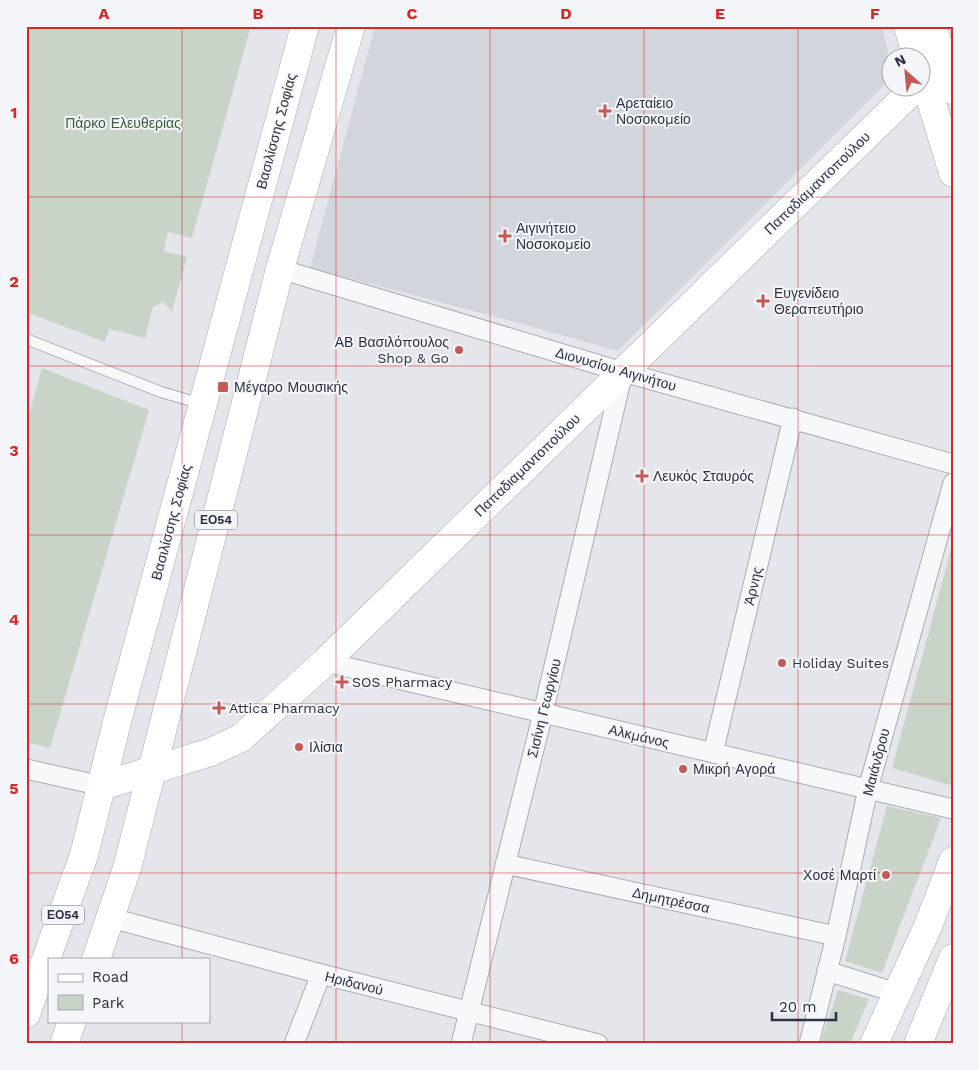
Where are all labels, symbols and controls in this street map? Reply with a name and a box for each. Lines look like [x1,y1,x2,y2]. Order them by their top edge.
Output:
text: A [99,4,110,23]
text: B [253,4,264,23]
text: C [407,4,418,23]
text: D [560,4,572,23]
text: E [715,4,725,23]
text: F [870,4,880,23]
north arrow [882,48,932,98]
text: N [892,51,908,70]
street label: Βασιλίσσης Σοφίας [253,71,299,191]
place label: Αρεταίειο Νοσοκομείο [616,95,691,127]
text: 1 [11,103,17,122]
marker: Αρεταίειο Νοσοκομείο [598,104,612,118]
park label: Πάρκο Ελευθερίας [65,115,181,131]
street label: Παπαδιαμαντοπούλου [761,128,873,238]
place label: Αιγινήτειο Νοσοκομείο [516,220,591,252]
marker: Αιγινήτειο Νοσοκομείο [498,229,512,243]
text: 2 [9,272,19,291]
place label: Ευγενίδειο Θεραπευτήριο [774,285,864,317]
marker: Ευγενίδειο Θεραπευτήριο [756,294,770,308]
place label: ΑΒ Βασιλόπουλος Shop & Go [335,334,449,366]
marker: ΑΒ Βασιλόπουλος Shop & Go [453,344,465,356]
street label: Διονυσίου Αιγινήτου [554,344,678,394]
place label: Μέγαρο Μουσικής [234,379,348,395]
marker: Μέγαρο Μουσικής [216,380,230,394]
street label: Παπαδιαμαντοπούλου [471,410,583,520]
text: 3 [9,441,19,460]
street label: Βασιλίσσης Σοφίας [148,462,194,582]
place label: Λευκός Σταυρός [653,468,754,484]
marker: Λευκός Σταυρός [635,469,649,483]
road number: ΕΟ54 [195,510,237,530]
street label: Άρνης [741,565,765,607]
text: 4 [9,610,19,629]
place label: Holiday Suites [792,655,889,671]
street label: Σισίνη Γεωργίου [524,657,564,759]
marker: Holiday Suites [776,657,788,669]
place label: SOS Pharmacy [352,674,453,690]
marker: SOS Pharmacy [336,676,348,688]
place label: Attica Pharmacy [229,700,340,716]
marker: Attica Pharmacy [213,702,225,714]
street label: Αλκμάνος [607,721,671,751]
street label: Μαιάνδρου [859,727,893,797]
place label: Ιλίσια [309,739,343,755]
marker: Ιλίσια [293,741,305,753]
place label: Μικρή Αγορά [693,761,775,777]
marker: Μικρή Αγορά [677,763,689,775]
text: 5 [9,779,19,798]
place label: Χοσέ Μαρτί [803,867,876,883]
marker: Χοσέ Μαρτί [880,869,892,881]
street label: Δημητρέσσα [631,884,711,916]
road number: ΕΟ54 [42,906,84,924]
text: 6 [9,949,19,968]
legend [48,958,210,1022]
text: Road [92,968,129,986]
street label: Ηριδανού [323,968,385,998]
scale bar [772,990,835,1022]
text: Park [92,994,125,1012]
text: 20 m [779,998,817,1016]

